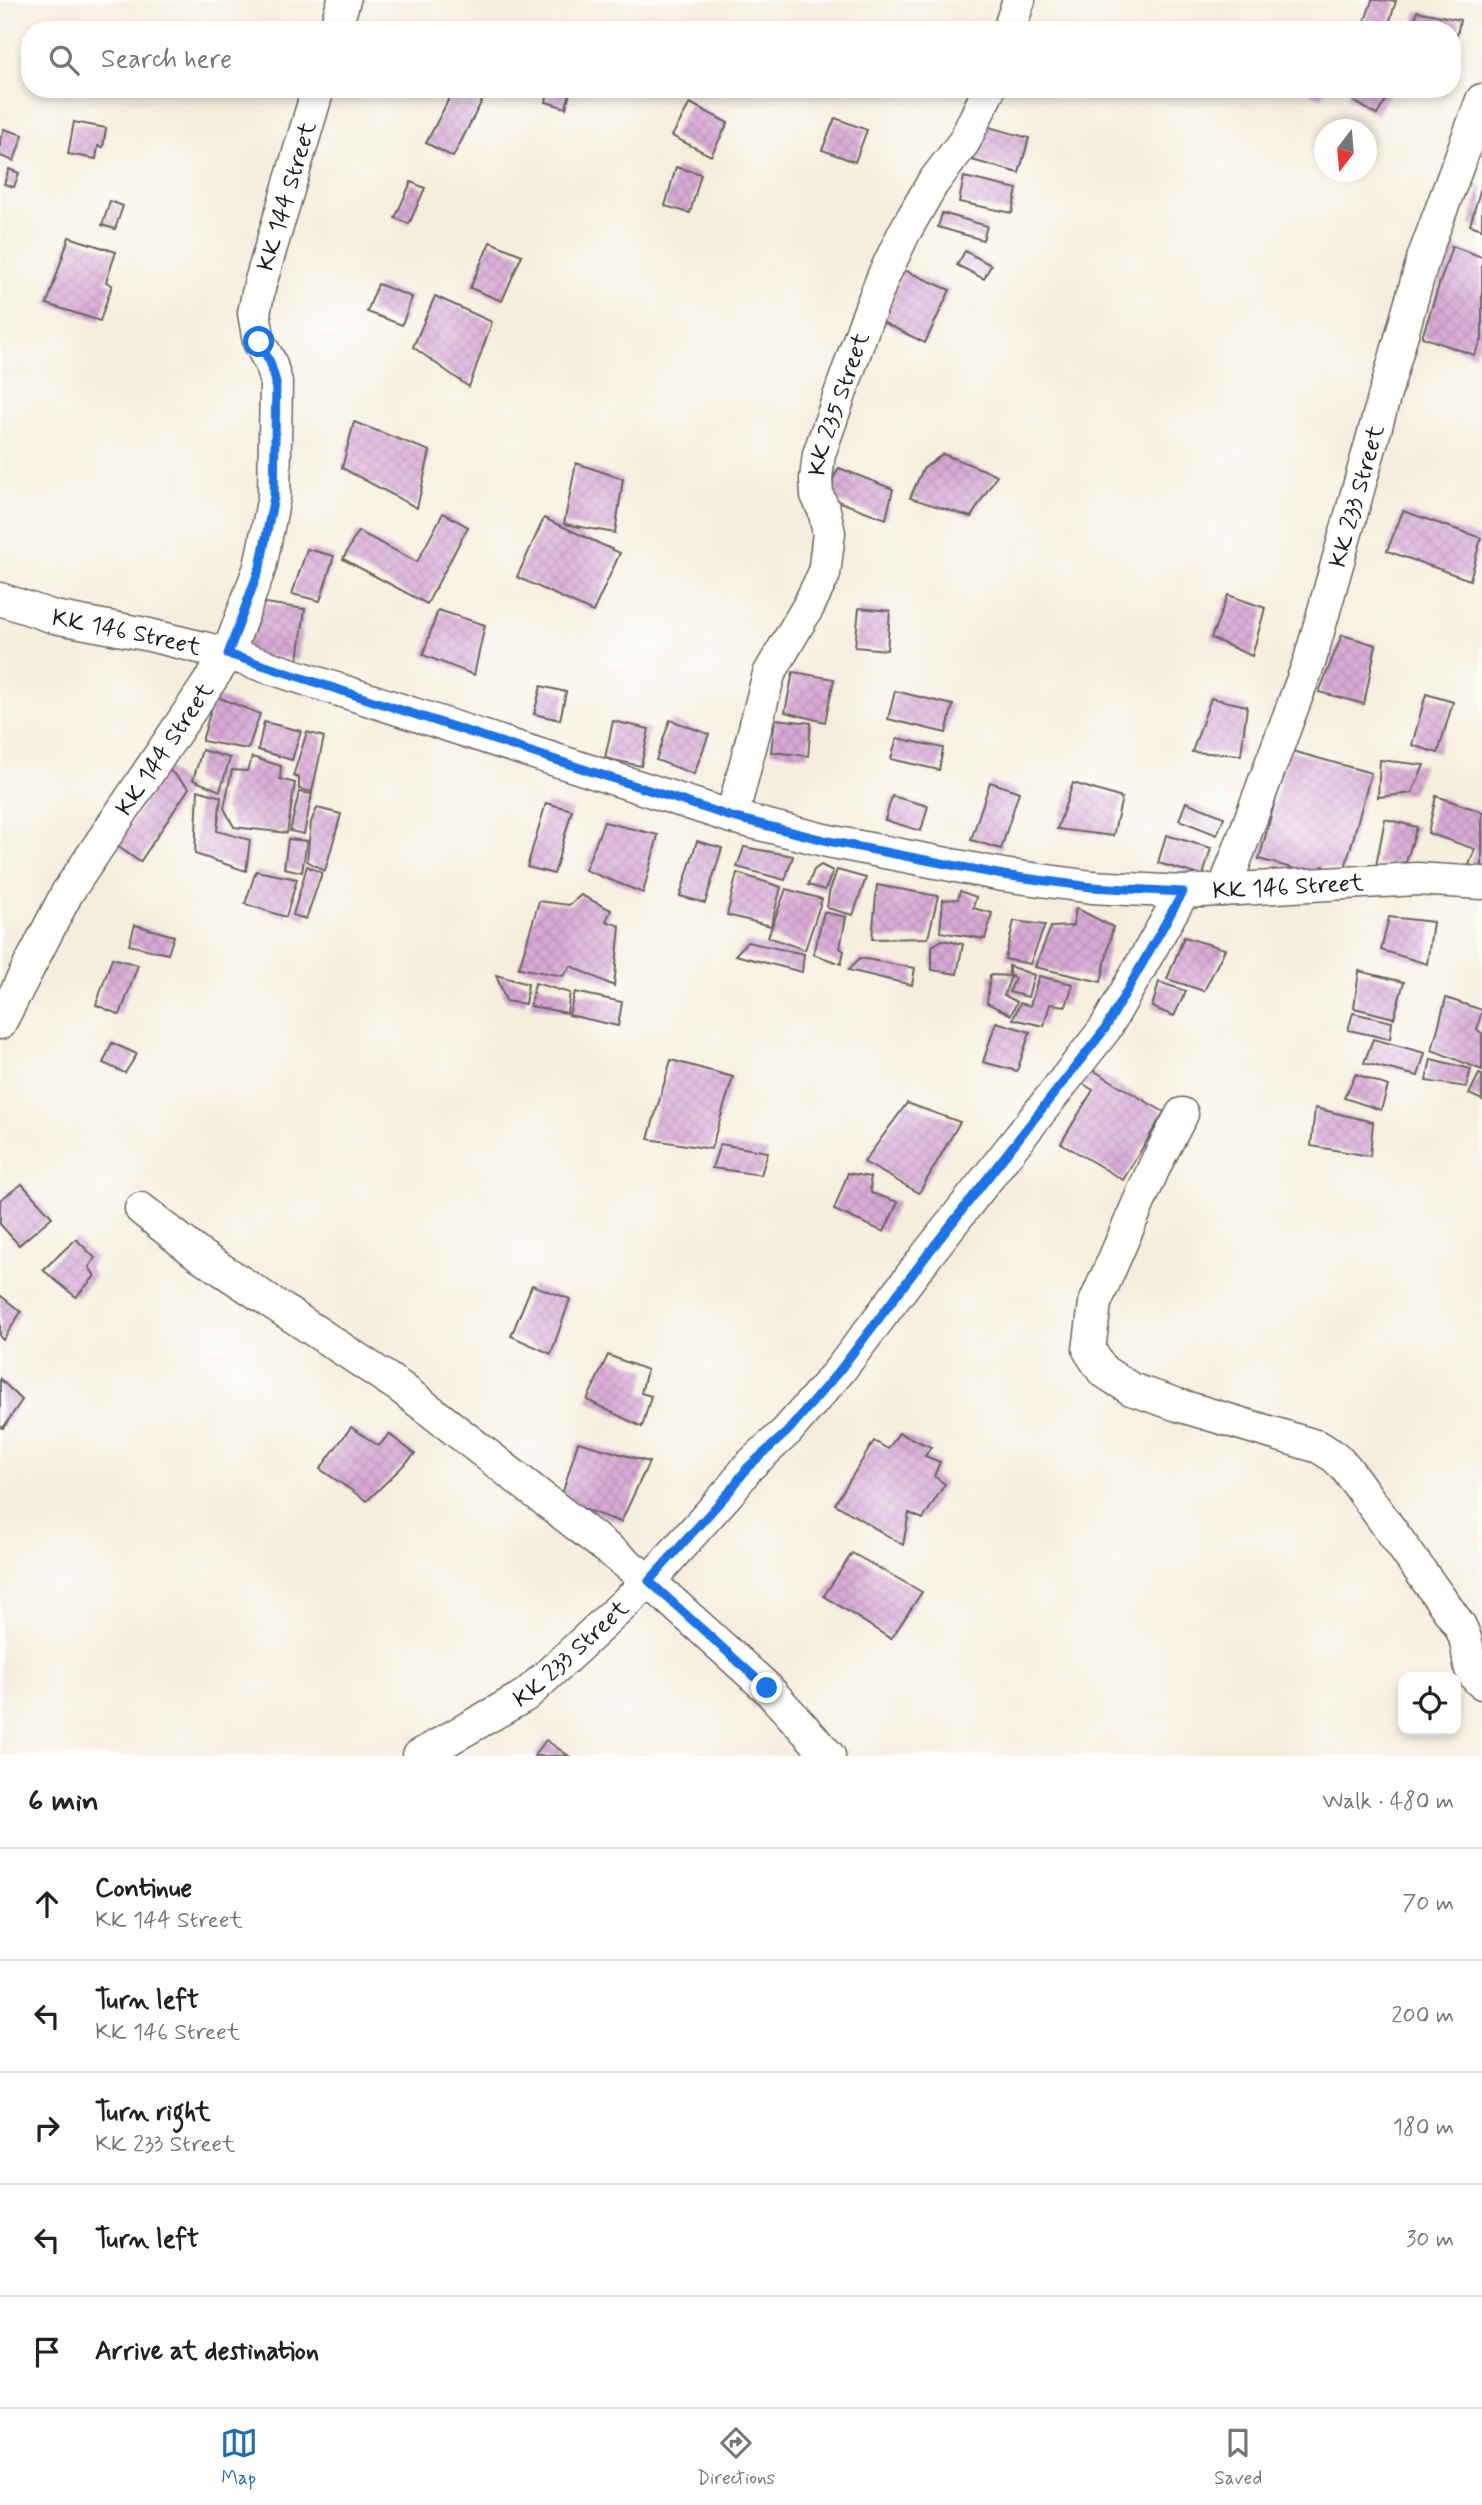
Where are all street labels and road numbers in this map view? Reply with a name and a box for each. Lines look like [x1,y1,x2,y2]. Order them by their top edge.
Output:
street label: KK 144 Street [251,118,324,275]
street label: KK 235 Street [803,328,878,477]
street label: KK 233 Street [1323,422,1393,571]
street label: KK 146 Street [49,603,204,664]
street label: KK 144 Street [109,677,221,822]
street label: KK 146 Street [1212,868,1365,907]
street label: KK 233 Street [508,1594,636,1716]

